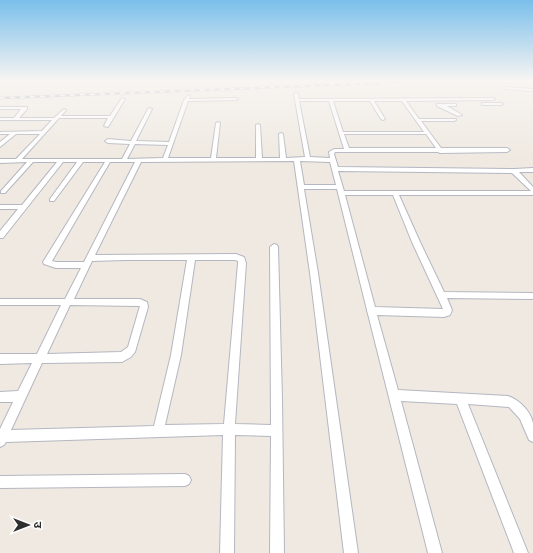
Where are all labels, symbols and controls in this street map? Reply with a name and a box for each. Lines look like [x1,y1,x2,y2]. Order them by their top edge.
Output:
north arrow [8,505,48,545]
text: उ [30,522,45,529]

